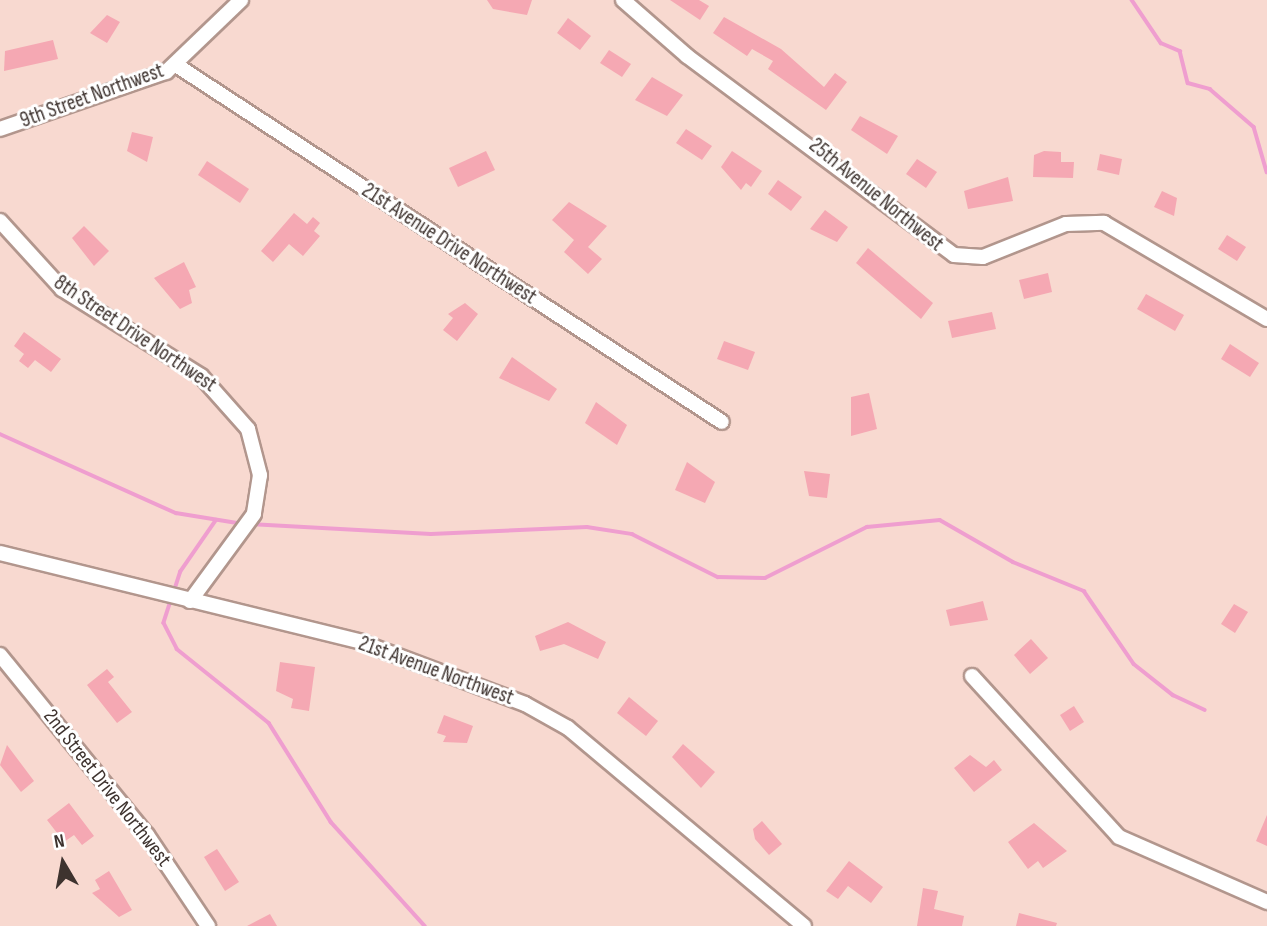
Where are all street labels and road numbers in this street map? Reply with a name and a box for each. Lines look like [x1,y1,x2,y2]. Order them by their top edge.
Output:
street label: 9th Street Northwest [17,58,167,134]
street label: 25th Avenue Northwest [804,133,948,257]
street label: 21st Avenue Drive Northwest [357,178,541,310]
street label: 8th Street Drive Northwest [49,270,221,398]
street label: 21st Avenue Northwest [355,631,517,711]
street label: 2nd Street Drive Northwest [38,704,176,872]

